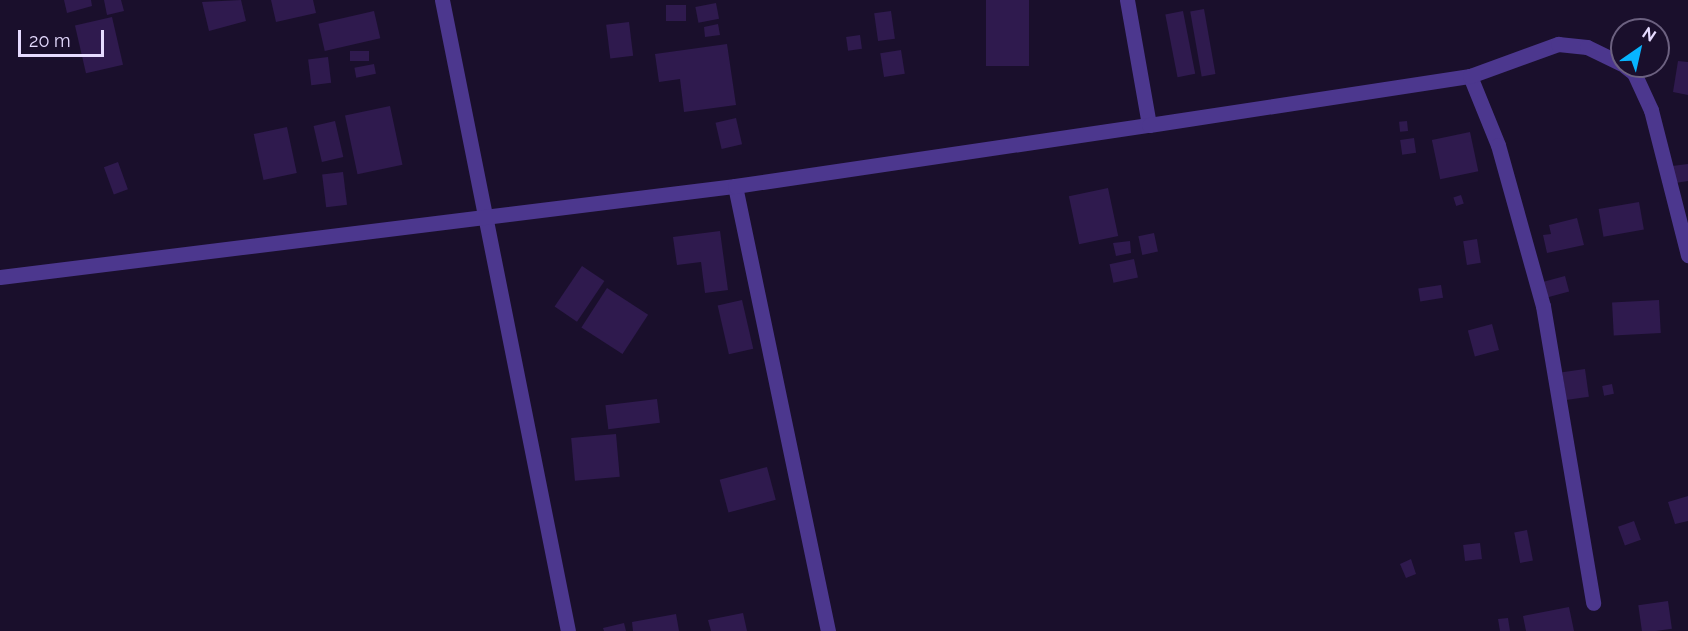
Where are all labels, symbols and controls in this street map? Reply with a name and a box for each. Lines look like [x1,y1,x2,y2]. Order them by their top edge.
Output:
scale bar [21,18,106,56]
north arrow [1610,18,1670,78]
text: N [1639,23,1660,46]
text: 20 m [29,30,71,51]

